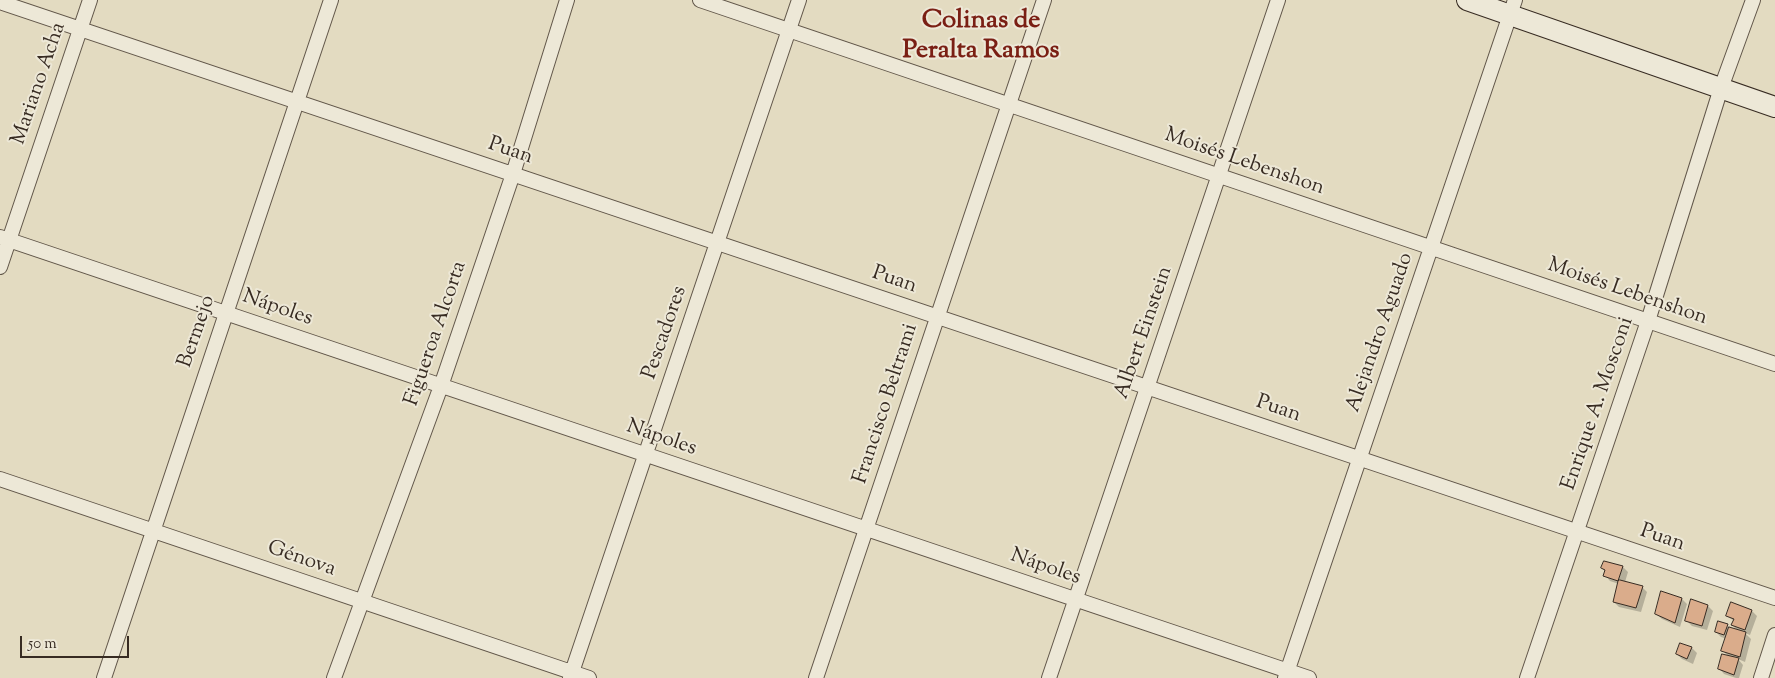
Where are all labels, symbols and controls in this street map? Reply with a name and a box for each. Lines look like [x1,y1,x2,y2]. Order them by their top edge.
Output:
district label: Colinas de Peralta Ramos [902,7,1060,68]
street label: Mariano Acha [7,19,73,149]
street label: Moisés Lebenshon [1161,124,1327,202]
street label: Puan [484,133,536,171]
street label: Alejandro Aguado [1342,250,1420,416]
street label: Moisés Lebenshon [1544,254,1710,332]
street label: Figueroa Alcorta [400,258,474,410]
street label: Puan [868,262,920,300]
street label: Albert Einstein [1111,263,1179,403]
street label: Pescadores [638,283,694,383]
street label: Nápoles [238,285,316,333]
street label: Bermejo [174,292,222,372]
street label: Enrique A. Mosconi [1558,314,1640,494]
street label: Francisco Beltrami [849,321,925,487]
street label: Puan [1252,391,1304,429]
street label: Nápoles [622,415,700,463]
street label: Puan [1636,520,1688,558]
street label: Génova [263,537,339,583]
street label: Nápoles [1006,544,1084,592]
scale bar [22,626,131,658]
text: 50 m [28,634,57,655]

